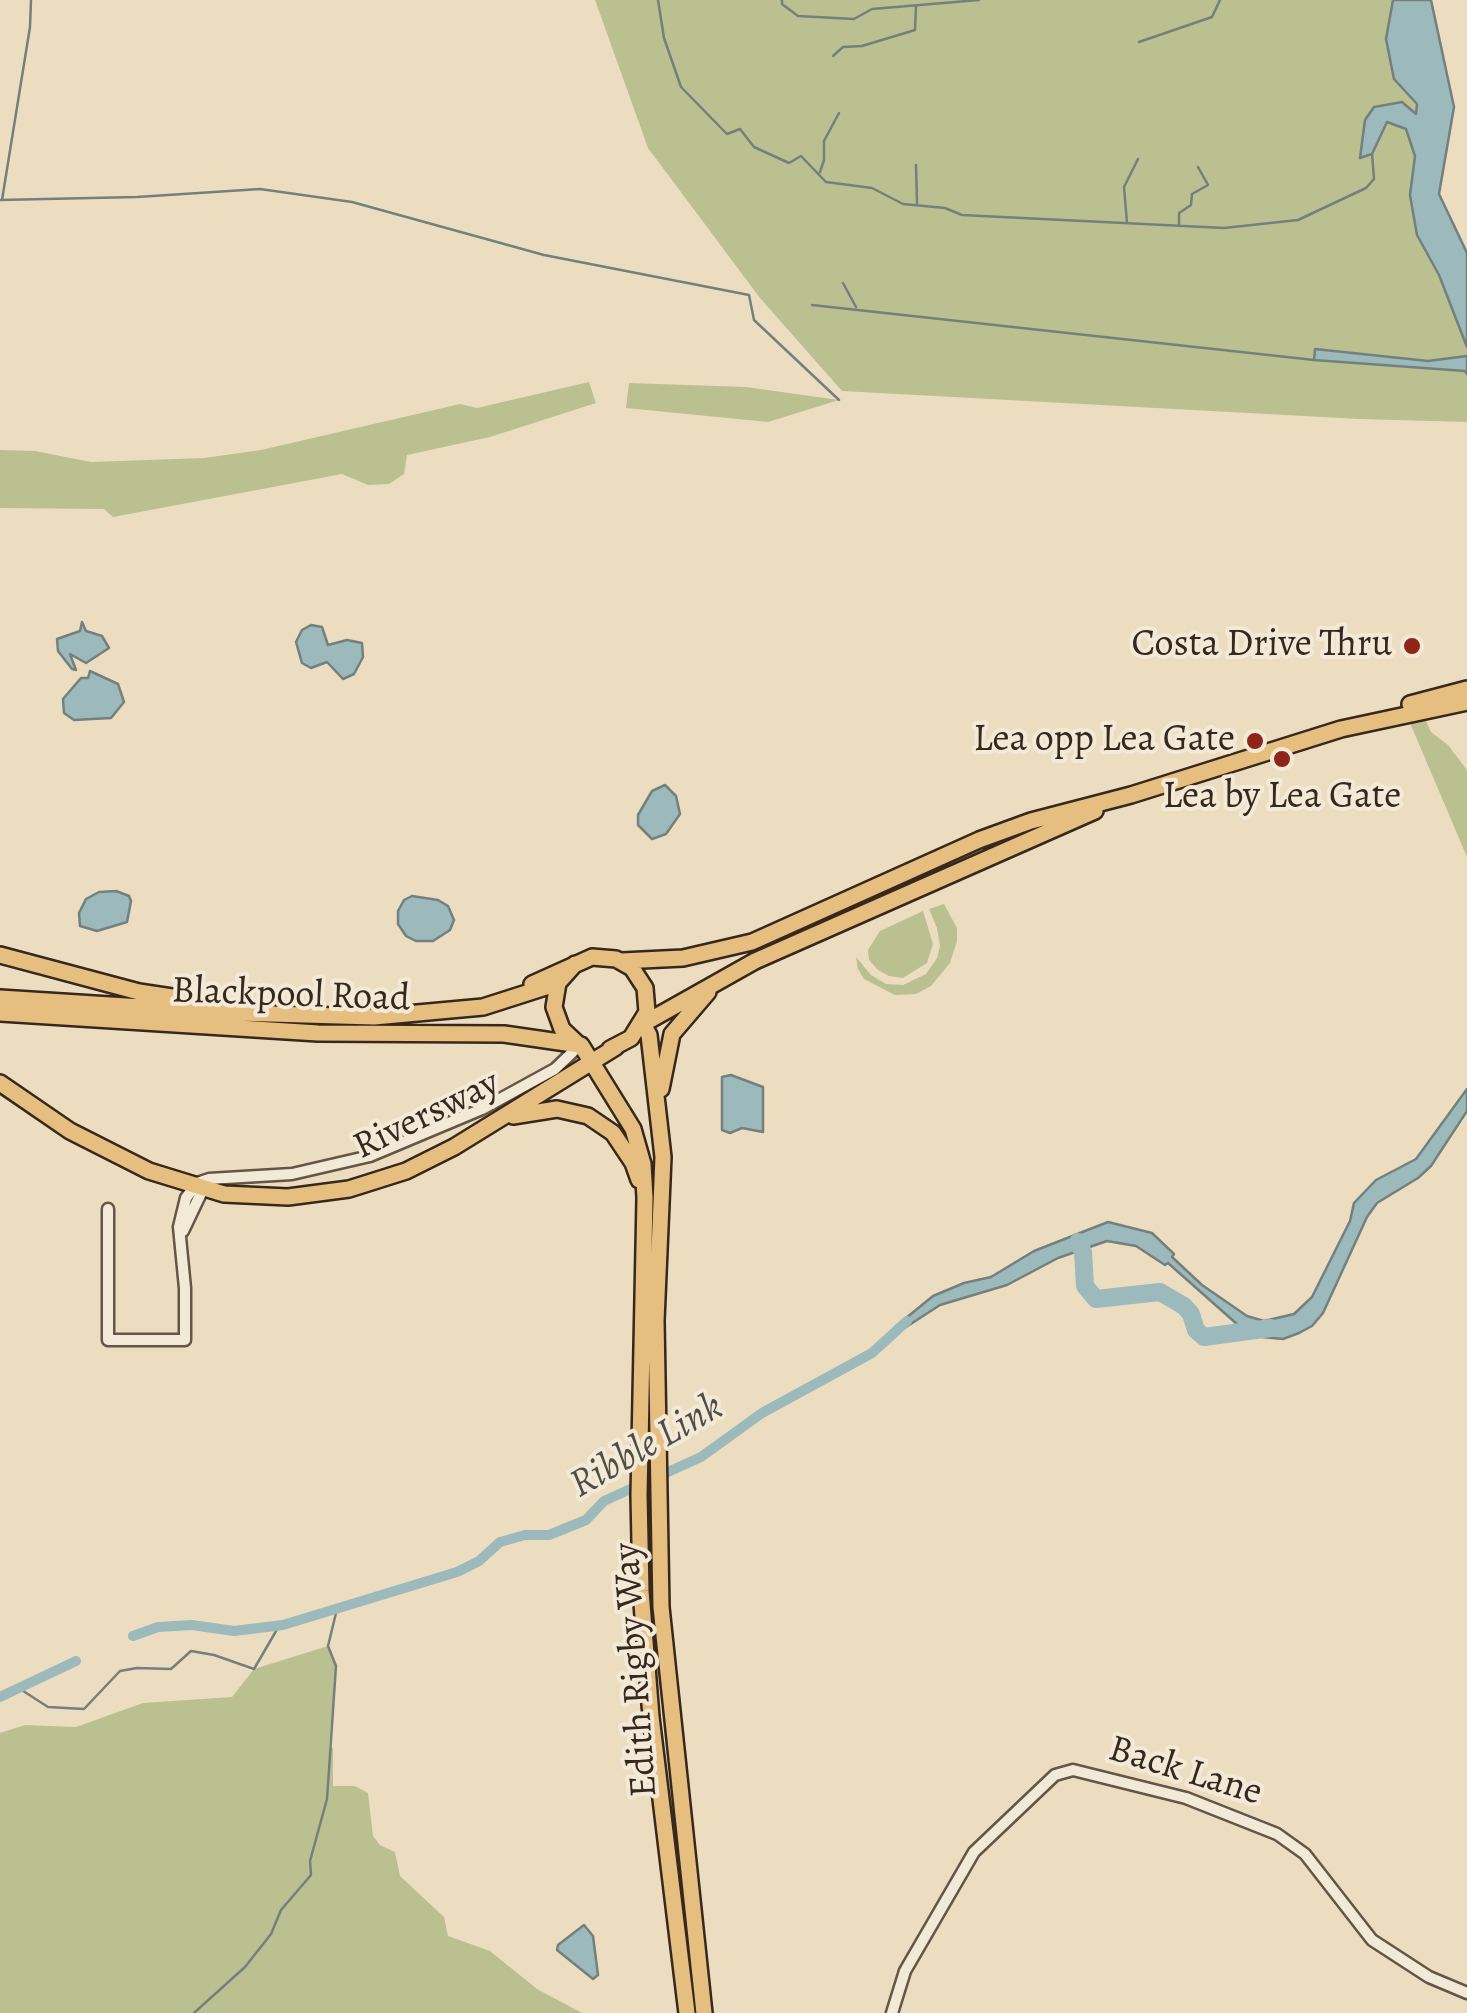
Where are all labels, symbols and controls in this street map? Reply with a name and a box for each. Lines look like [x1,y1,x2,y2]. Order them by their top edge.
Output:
place label: Costa Drive Thru [1131,623,1392,669]
marker: Costa Drive Thru [1401,635,1423,657]
place label: Lea opp Lea Gate [973,718,1235,764]
marker: Lea opp Lea Gate [1244,730,1266,752]
marker: Lea by Lea Gate [1271,748,1293,770]
place label: Lea by Lea Gate [1163,775,1401,821]
street label: Blackpool Road [171,969,411,1023]
street label: Riversway [347,1061,507,1171]
water label: Ribble Link [562,1384,732,1510]
street label: Edith Rigby Way [605,1541,669,1799]
street label: Back Lane [1103,1727,1267,1817]

